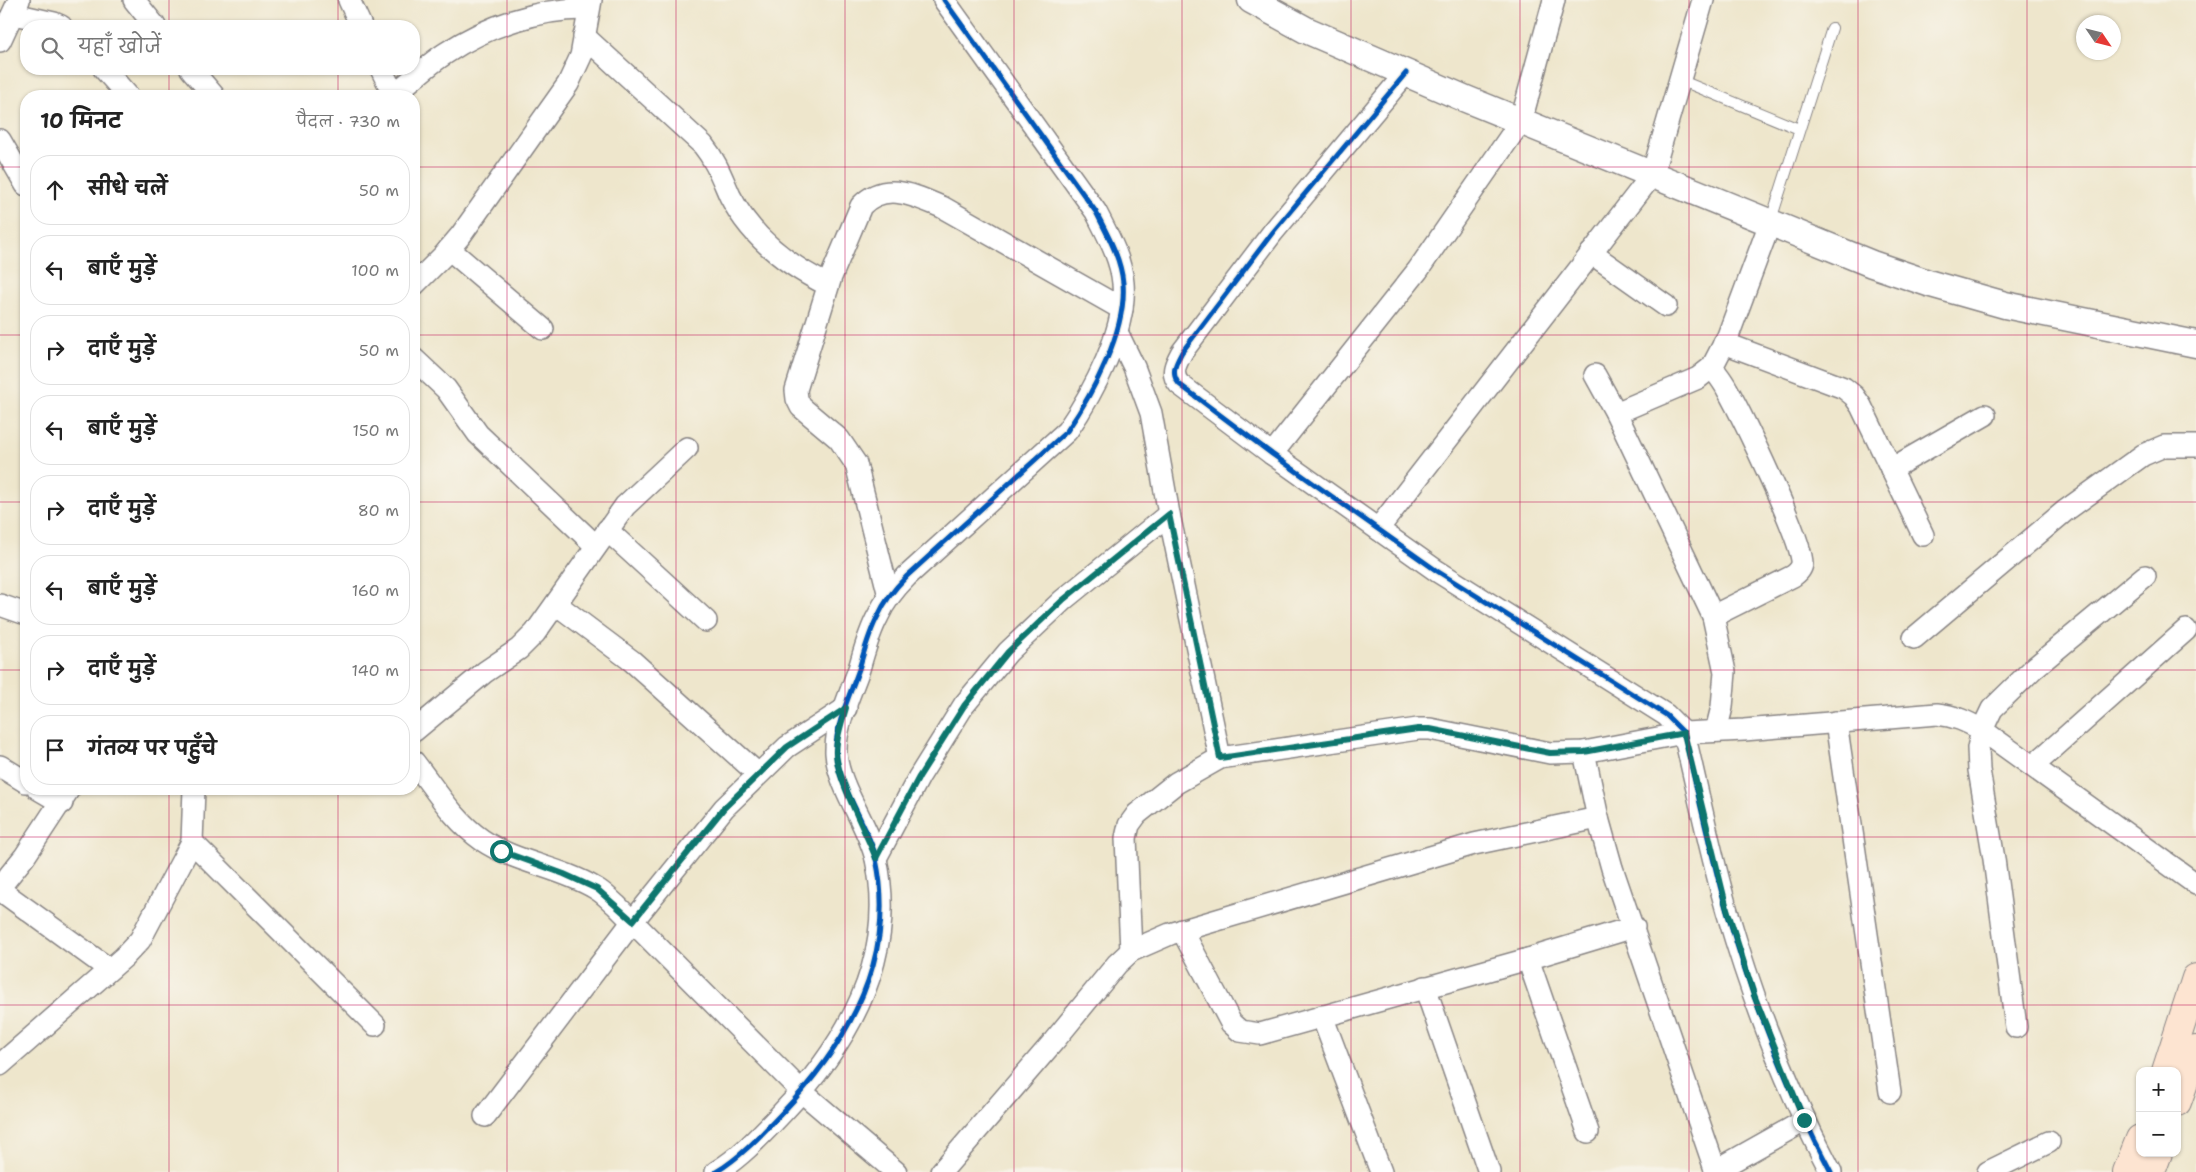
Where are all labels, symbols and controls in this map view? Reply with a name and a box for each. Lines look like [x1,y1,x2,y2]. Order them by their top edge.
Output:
north arrow [2076,15,2121,60]
search box [20,20,420,75]
icon: search [38,34,66,62]
text: यहाँ खोजें [78,34,161,59]
text: 10 मिनट [40,107,122,135]
text: पैदल · 730 m [296,111,400,132]
icon: ahead [41,176,69,204]
text: सीधे चलें [88,176,167,201]
text: 50 m [359,180,399,201]
icon: left [41,256,69,284]
text: बाएँ मुड़ें [88,256,156,281]
text: 100 m [351,260,399,281]
icon: right [41,336,69,364]
text: दाएँ मुड़ें [88,336,156,361]
text: 50 m [359,340,399,361]
icon: left [41,416,69,444]
text: बाएँ मुड़ें [88,416,156,441]
text: 150 m [352,420,399,441]
icon: right [41,496,69,524]
text: दाएँ मुड़ें [88,496,156,521]
text: 80 m [358,500,399,521]
icon: left [41,576,69,604]
text: बाएँ मुड़ें [88,576,156,601]
text: 160 m [352,580,399,601]
icon: right [41,656,69,684]
text: दाएँ मुड़ें [88,656,156,681]
text: 140 m [352,660,399,681]
icon: arrive [41,736,69,764]
text: गंतव्य पर पहुँचे [88,736,217,761]
route start [490,840,513,863]
map controls [2136,1067,2181,1157]
button: + [2136,1067,2181,1112]
route end [1793,1109,1816,1132]
button: − [2136,1112,2181,1157]

